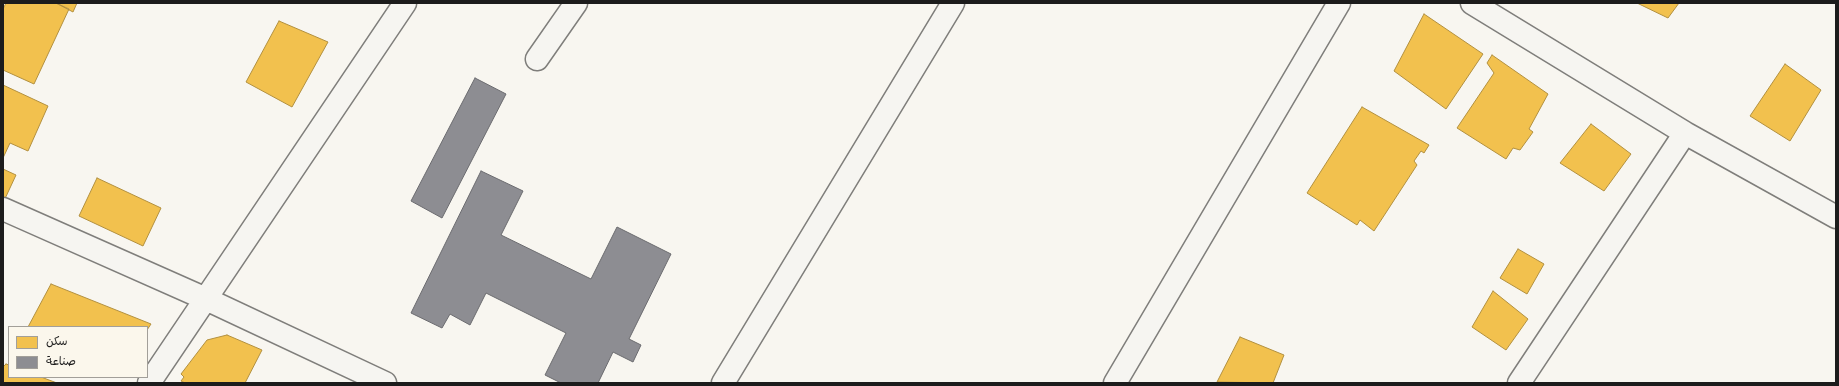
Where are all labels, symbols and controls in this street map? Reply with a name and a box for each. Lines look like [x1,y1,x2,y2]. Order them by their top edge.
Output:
legend [8,326,148,378]
text: سكن [46,334,68,348]
text: صناعة [46,354,76,368]

